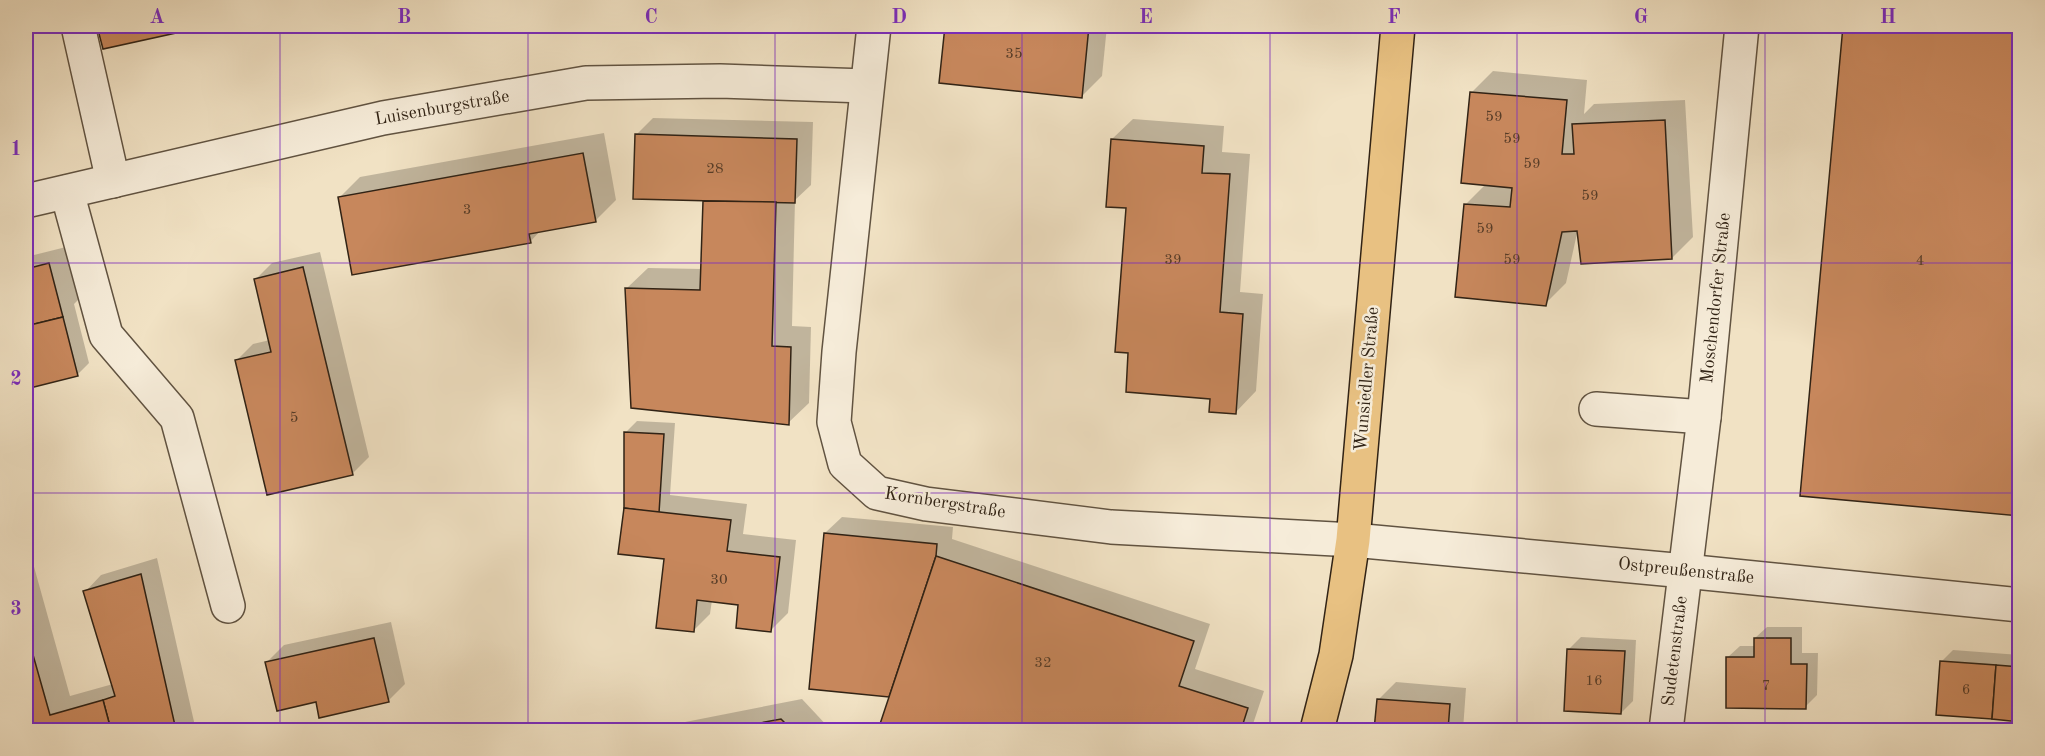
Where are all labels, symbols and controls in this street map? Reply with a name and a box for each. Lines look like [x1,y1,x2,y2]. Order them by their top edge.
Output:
text: A [149,8,165,28]
text: B [397,8,411,28]
text: C [644,8,658,28]
text: D [891,8,907,28]
text: E [1139,8,1153,28]
text: F [1387,8,1401,28]
text: G [1634,8,1648,28]
text: H [1880,8,1896,28]
house number: 35 [1005,47,1023,62]
street label: Luisenburgstraße [373,87,511,129]
house number: 59 [1485,110,1503,125]
house number: 59 [1503,132,1521,147]
text: 1 [10,140,22,160]
house number: 59 [1523,157,1541,172]
house number: 28 [706,162,724,177]
house number: 59 [1581,189,1599,204]
house number: 3 [463,203,471,218]
street label: Moschendorfer Straße [1698,212,1734,384]
house number: 59 [1476,222,1494,237]
house number: 39 [1164,253,1182,268]
house number: 59 [1503,253,1521,268]
house number: 4 [1916,254,1924,269]
street label: Wunsiedler Straße [1352,306,1382,452]
text: 2 [10,370,22,390]
house number: 5 [290,411,298,426]
street label: Kornbergstraße [883,485,1007,521]
street label: Ostpreußenstraße [1617,555,1755,587]
house number: 30 [710,573,728,588]
street label: Sudetenstraße [1659,595,1691,707]
text: 3 [10,600,22,620]
house number: 32 [1034,656,1052,671]
house number: 16 [1585,674,1603,689]
house number: 7 [1762,679,1770,694]
house number: 6 [1962,683,1970,698]

